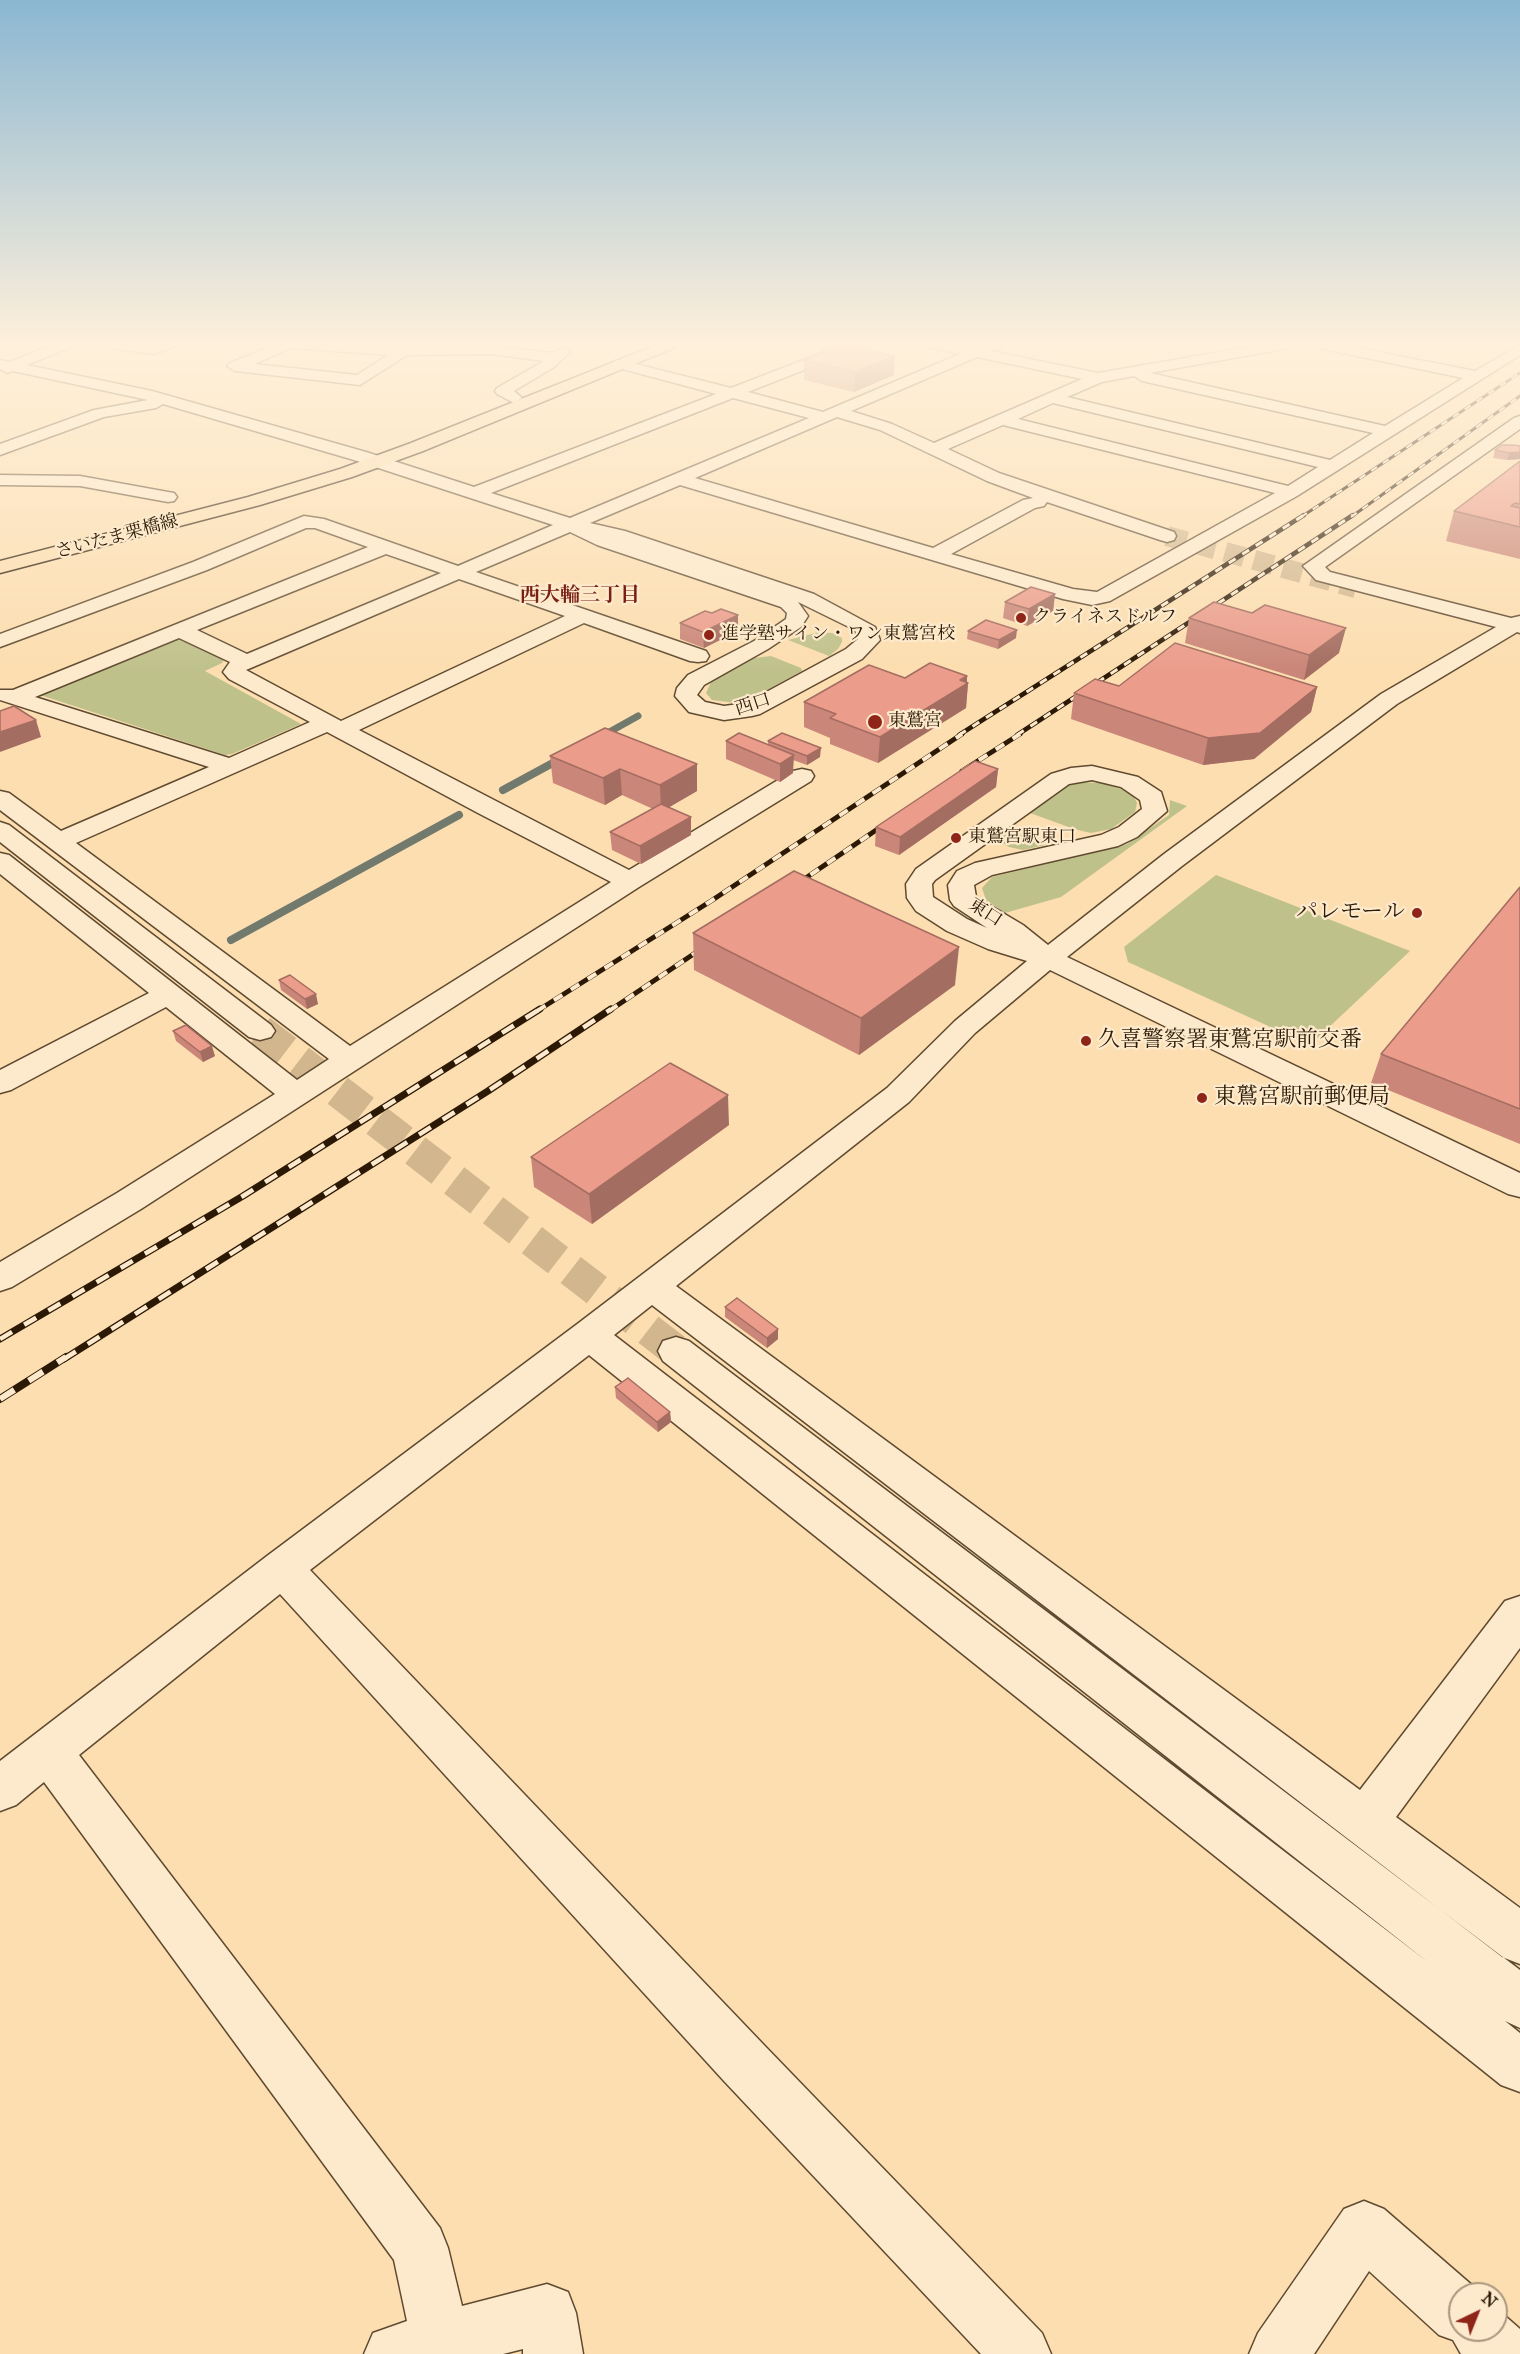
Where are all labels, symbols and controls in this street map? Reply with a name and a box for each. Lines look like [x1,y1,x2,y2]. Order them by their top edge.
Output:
street label: さいたま栗橋線 [53,510,181,564]
district label: 西大輪三丁目 [520,584,640,608]
place label: クライネスドルフ [1033,607,1177,629]
marker: クライネスドルフ [1014,611,1028,625]
place label: 進学塾サイン・ワン東鷲宮校 [721,624,955,646]
marker: 進学塾サイン・ワン東鷲宮校 [702,628,716,642]
street label: 西口 [733,689,773,721]
place label: 東鷲宮 [888,711,942,733]
marker: 東鷲宮 [866,713,884,731]
place label: 東鷲宮駅東口 [968,827,1076,849]
marker: 東鷲宮駅東口 [949,831,963,845]
street label: 東口 [964,894,1006,932]
place label: パレモール [1296,900,1405,926]
marker: パレモール [1410,906,1424,920]
place label: 久喜警察署東鷲宮駅前交番 [1098,1028,1362,1054]
marker: 久喜警察署東鷲宮駅前交番 [1079,1034,1093,1048]
place label: 東鷲宮駅前郵便局 [1214,1085,1390,1111]
marker: 東鷲宮駅前郵便局 [1195,1091,1209,1105]
north arrow [1448,2282,1508,2342]
text: N [1478,2288,1501,2312]

